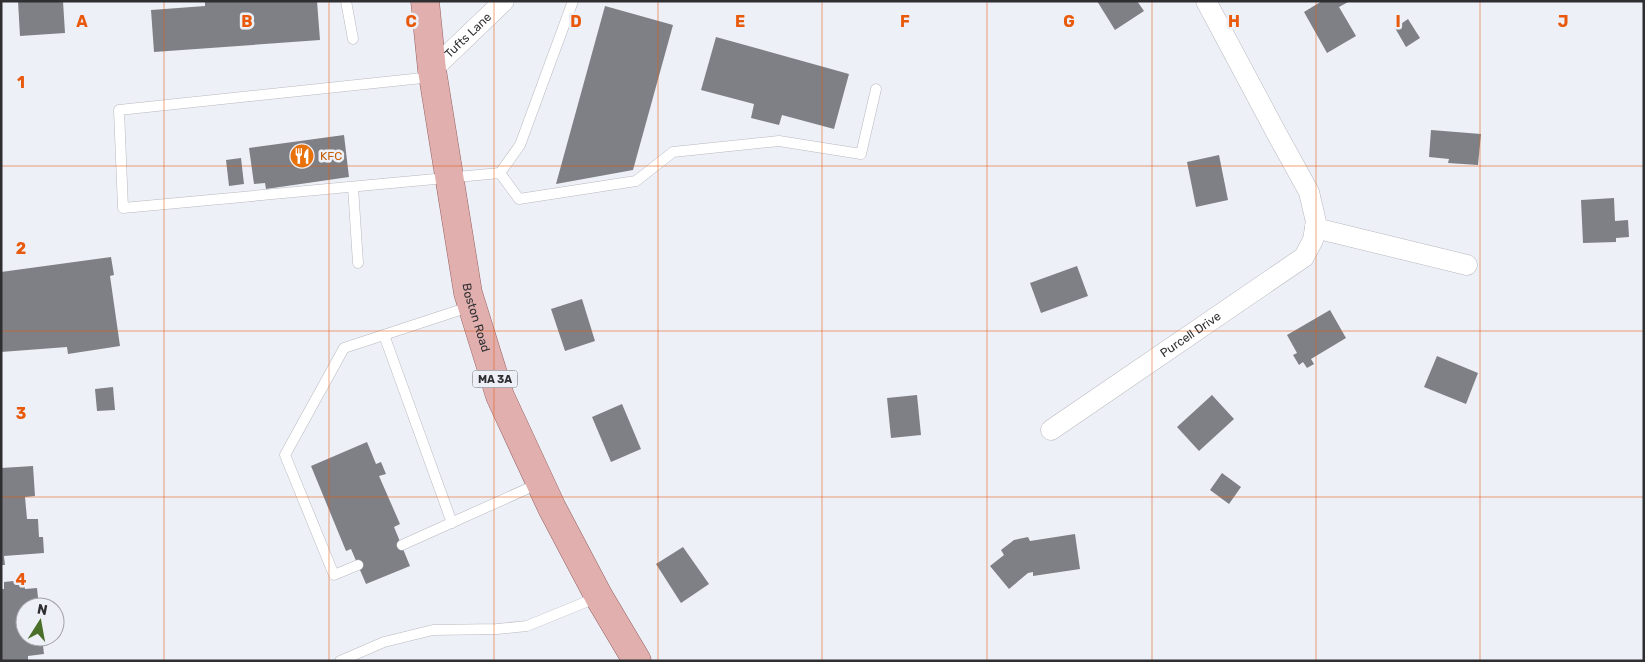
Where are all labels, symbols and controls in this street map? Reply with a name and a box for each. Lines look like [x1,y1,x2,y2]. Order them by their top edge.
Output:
street label: Tufts Lane [442,10,494,61]
text: A [76,12,88,31]
text: B [241,12,253,31]
text: C [405,12,417,31]
text: D [570,12,582,31]
text: E [735,12,745,31]
text: F [900,12,910,31]
text: G [1063,12,1075,31]
text: H [1228,12,1240,31]
text: I [1395,12,1401,31]
text: J [1558,12,1568,31]
text: 1 [17,73,25,92]
restaurant icon: KFC [289,143,315,169]
place label: KFC [320,149,342,163]
text: 2 [16,239,26,258]
street label: Boston Road [460,282,493,354]
street label: Purcell Drive [1157,309,1224,360]
road number: MA 3A [472,370,518,388]
text: 3 [16,404,26,423]
text: 4 [16,570,27,589]
north arrow [15,597,65,647]
text: N [36,600,49,619]

